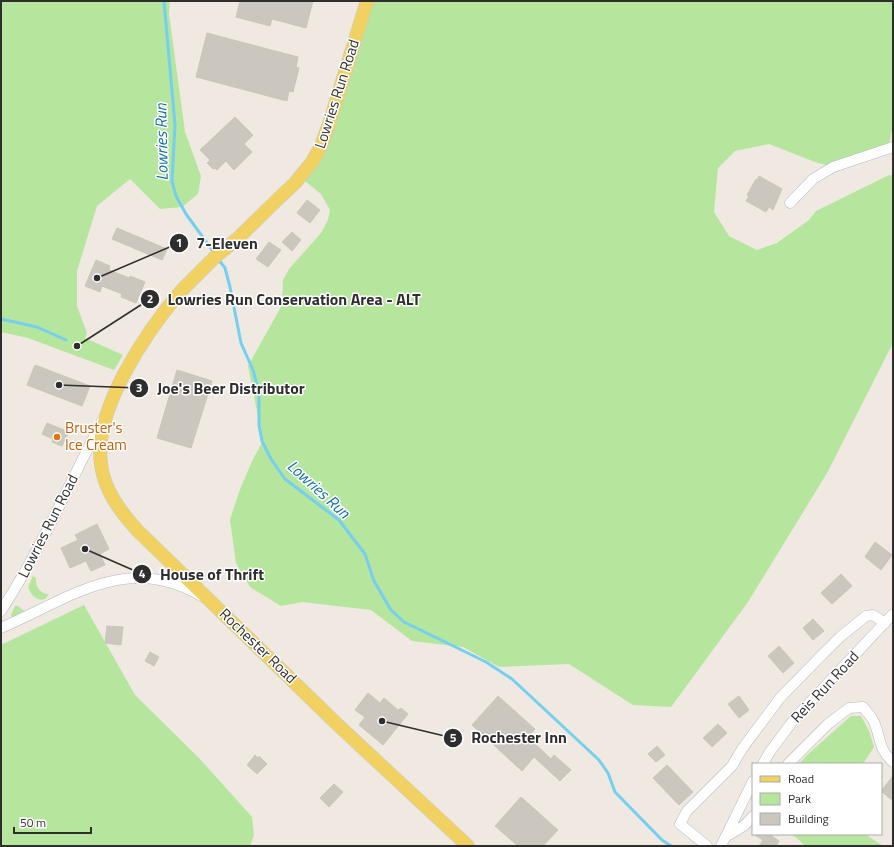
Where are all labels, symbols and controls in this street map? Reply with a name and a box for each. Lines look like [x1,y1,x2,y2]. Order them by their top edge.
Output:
street label: Lowries Run Road [308,36,365,151]
water label: Lowries Run [148,102,174,181]
callout: 7-Eleven [169,229,266,257]
text: 7-Eleven [196,231,258,255]
text: 1 [176,233,182,252]
callout: Lowries Run Conservation Area - ALT [140,285,429,313]
text: Lowries Run Conservation Area - ALT [167,287,421,311]
text: 2 [147,289,153,308]
callout: Joe's Beer Distributor [129,374,313,402]
text: Joe's Beer Distributor [157,376,305,400]
text: 3 [136,378,142,397]
place label: Bruster's Ice Cream [65,416,127,456]
marker: Bruster's Ice Cream [52,432,62,442]
water label: Lowries Run [282,454,357,524]
street label: Lowries Run Road [11,470,84,582]
callout: House of Thrift [132,560,272,588]
text: House of Thrift [160,562,264,586]
text: 4 [139,564,146,583]
street label: Rochester Road [214,603,302,689]
street label: Reis Run Road [785,645,864,728]
callout: Rochester Inn [443,724,575,752]
text: Rochester Inn [471,725,567,749]
text: 5 [450,728,457,747]
legend [752,763,882,835]
text: Road [788,769,814,788]
text: Park [788,789,811,808]
scale bar [14,809,91,835]
text: Building [788,809,829,828]
text: 50 m [20,813,46,832]

